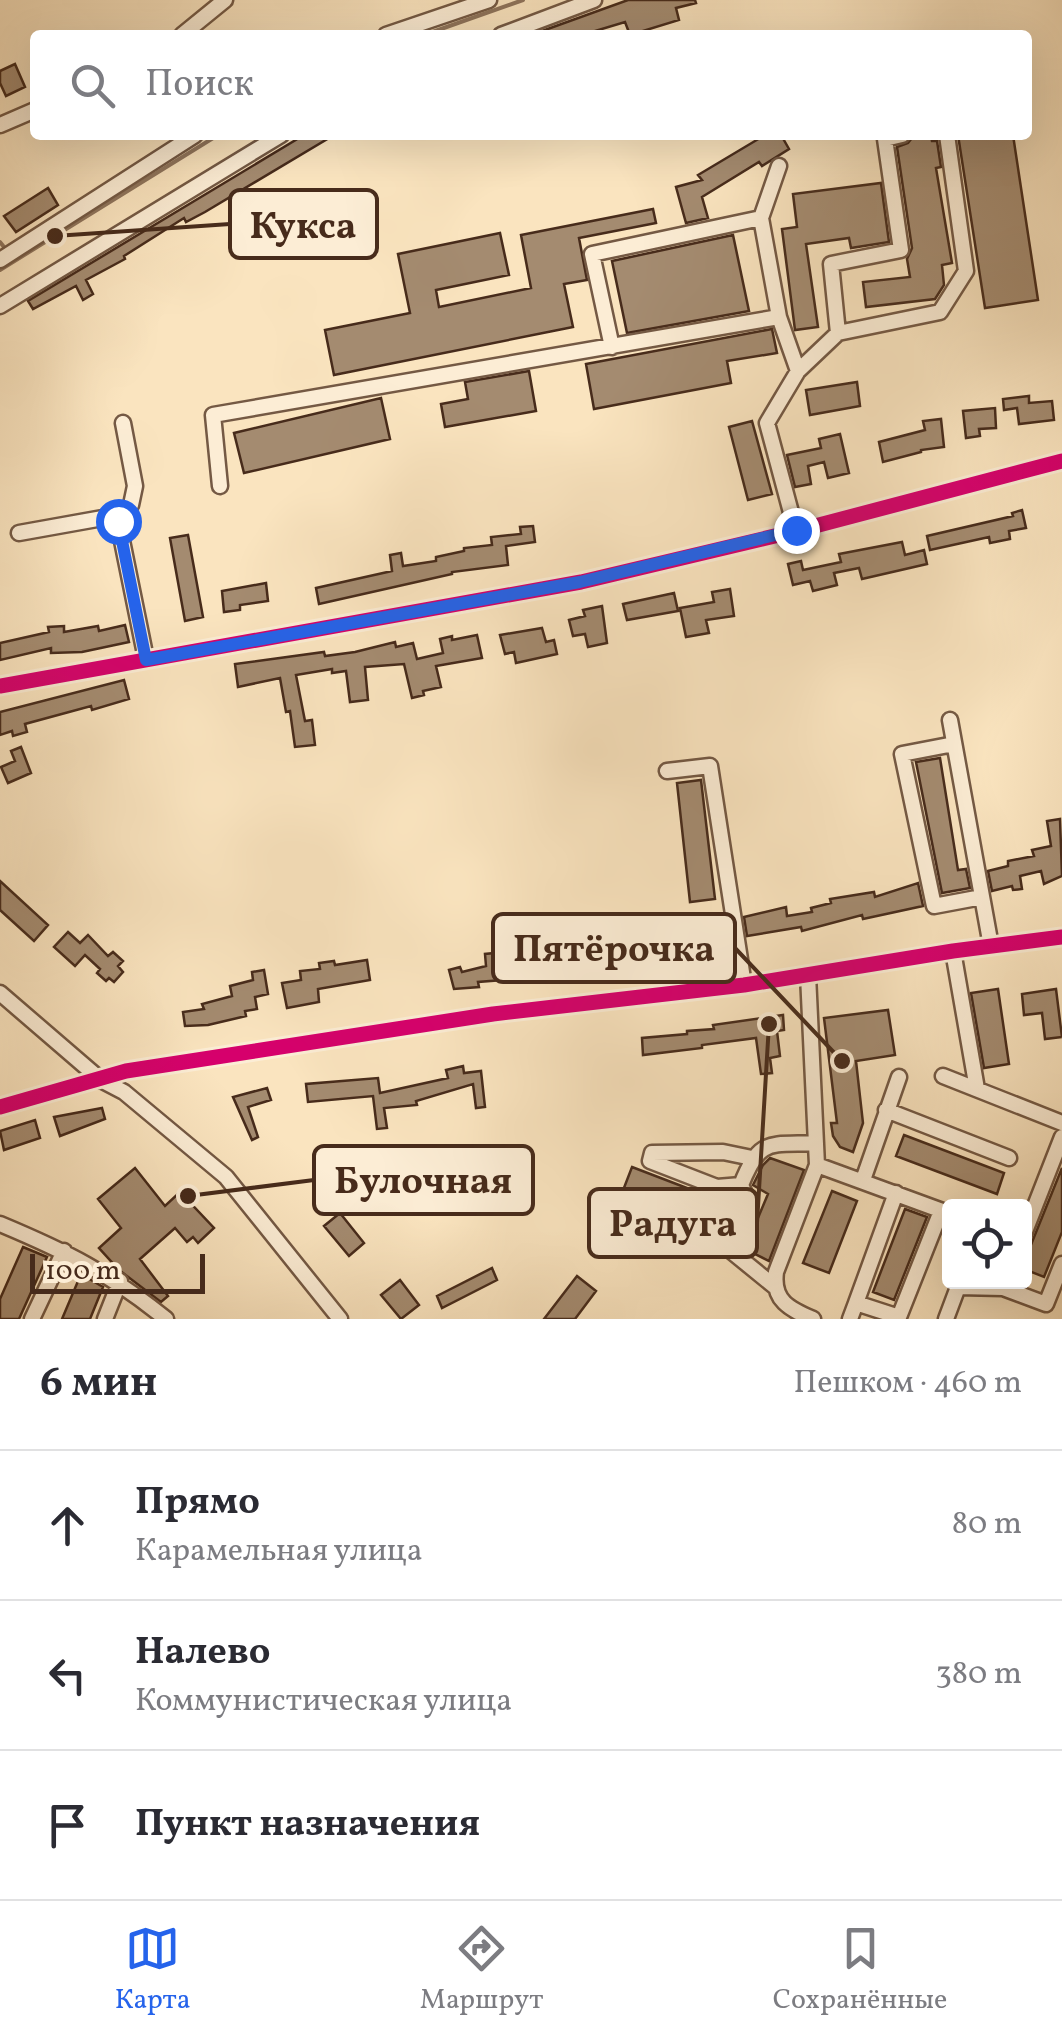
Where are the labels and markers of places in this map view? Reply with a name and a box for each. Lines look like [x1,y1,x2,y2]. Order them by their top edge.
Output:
callout: Кукса [230,190,377,258]
callout: Пятёрочка [493,914,735,982]
callout: Булочная [314,1146,533,1214]
callout: Радуга [589,1189,757,1257]

